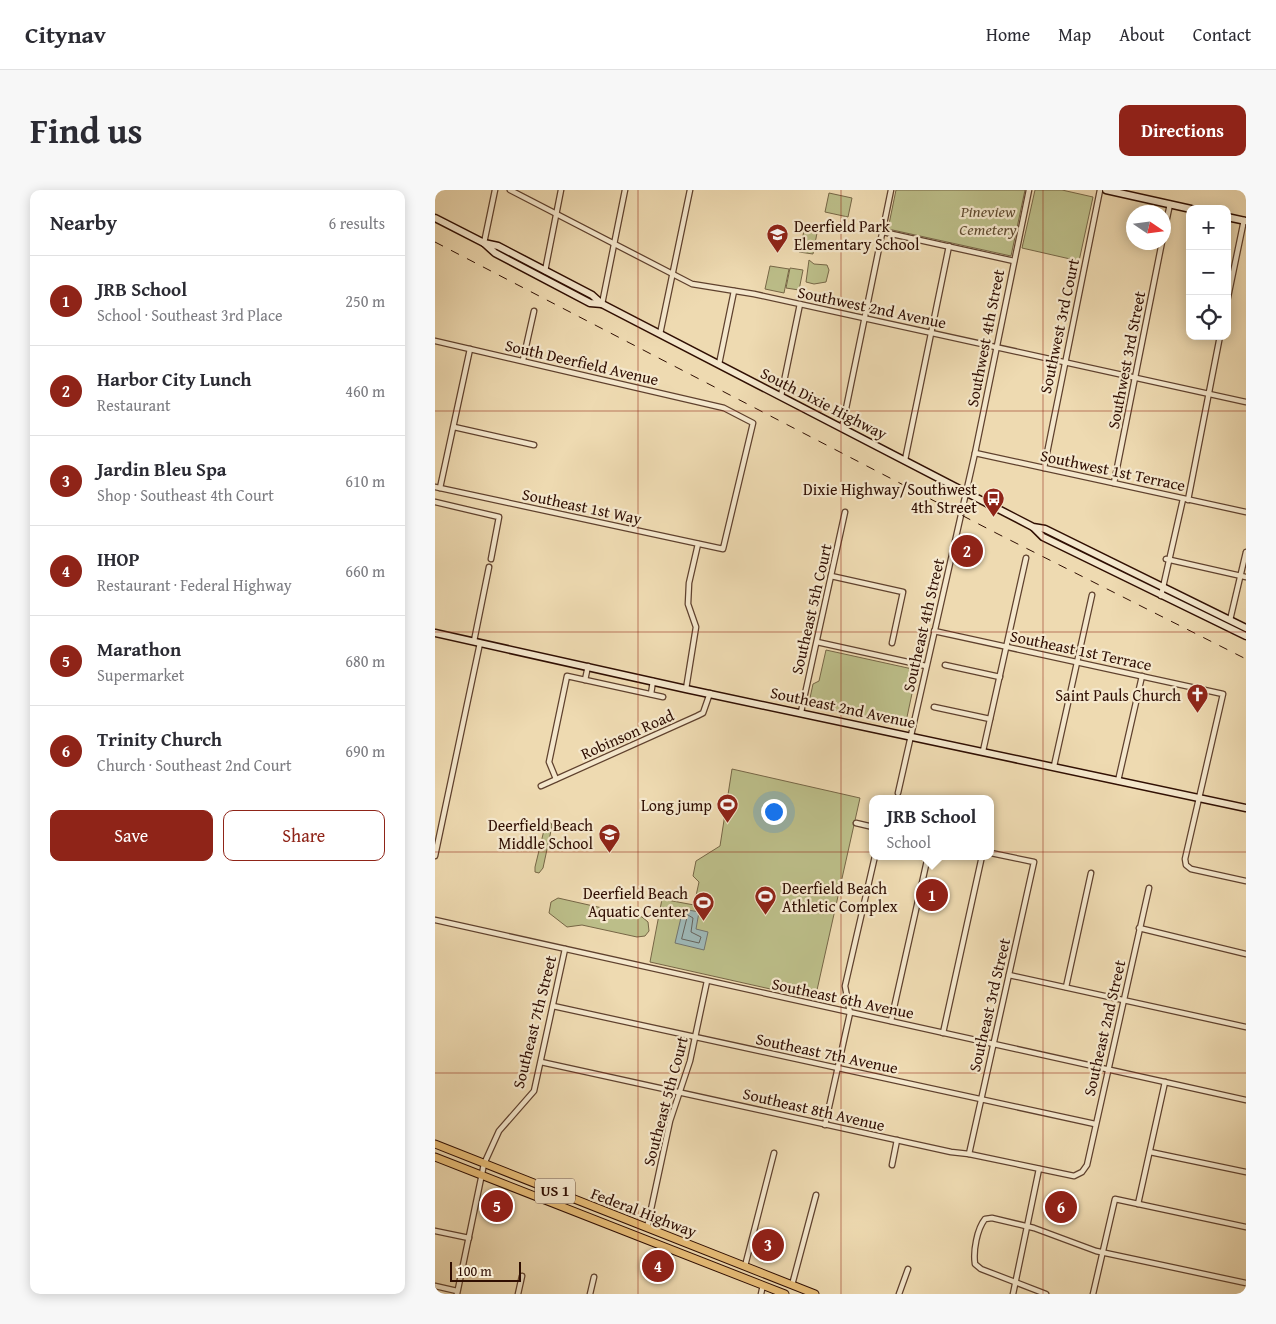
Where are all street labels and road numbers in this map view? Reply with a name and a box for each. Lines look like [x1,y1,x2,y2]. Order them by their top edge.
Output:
street label: Southwest 3rd Court [1033,256,1085,396]
street label: Southwest 4th Street [960,267,1010,409]
street label: Southwest 2nd Avenue [796,280,948,334]
street label: Southwest 3rd Street [1101,289,1151,431]
street label: South Deerfield Avenue [503,333,661,391]
street label: South Dixie Highway [756,361,892,445]
street label: Southwest 1st Terrace [1038,443,1188,497]
street label: Southeast 1st Way [520,482,644,530]
street label: Southeast 5th Court [784,541,838,677]
street label: Southeast 4th Street [896,556,950,694]
street label: Southeast 1st Terrace [1008,623,1154,677]
street label: Southeast 2nd Avenue [768,680,918,734]
street label: Robinson Road [577,703,678,765]
street label: Southeast 3rd Street [962,935,1016,1074]
street label: Southeast 7th Street [506,953,562,1091]
street label: Southeast 2nd Street [1077,957,1131,1098]
street label: Southeast 6th Avenue [770,971,916,1025]
street label: Southeast 7th Avenue [754,1026,900,1080]
street label: Southeast 5th Court [636,1033,694,1169]
street label: Southeast 8th Avenue [741,1081,887,1137]
road number: US 1 [535,1178,575,1204]
street label: Federal Highway [588,1181,700,1243]

